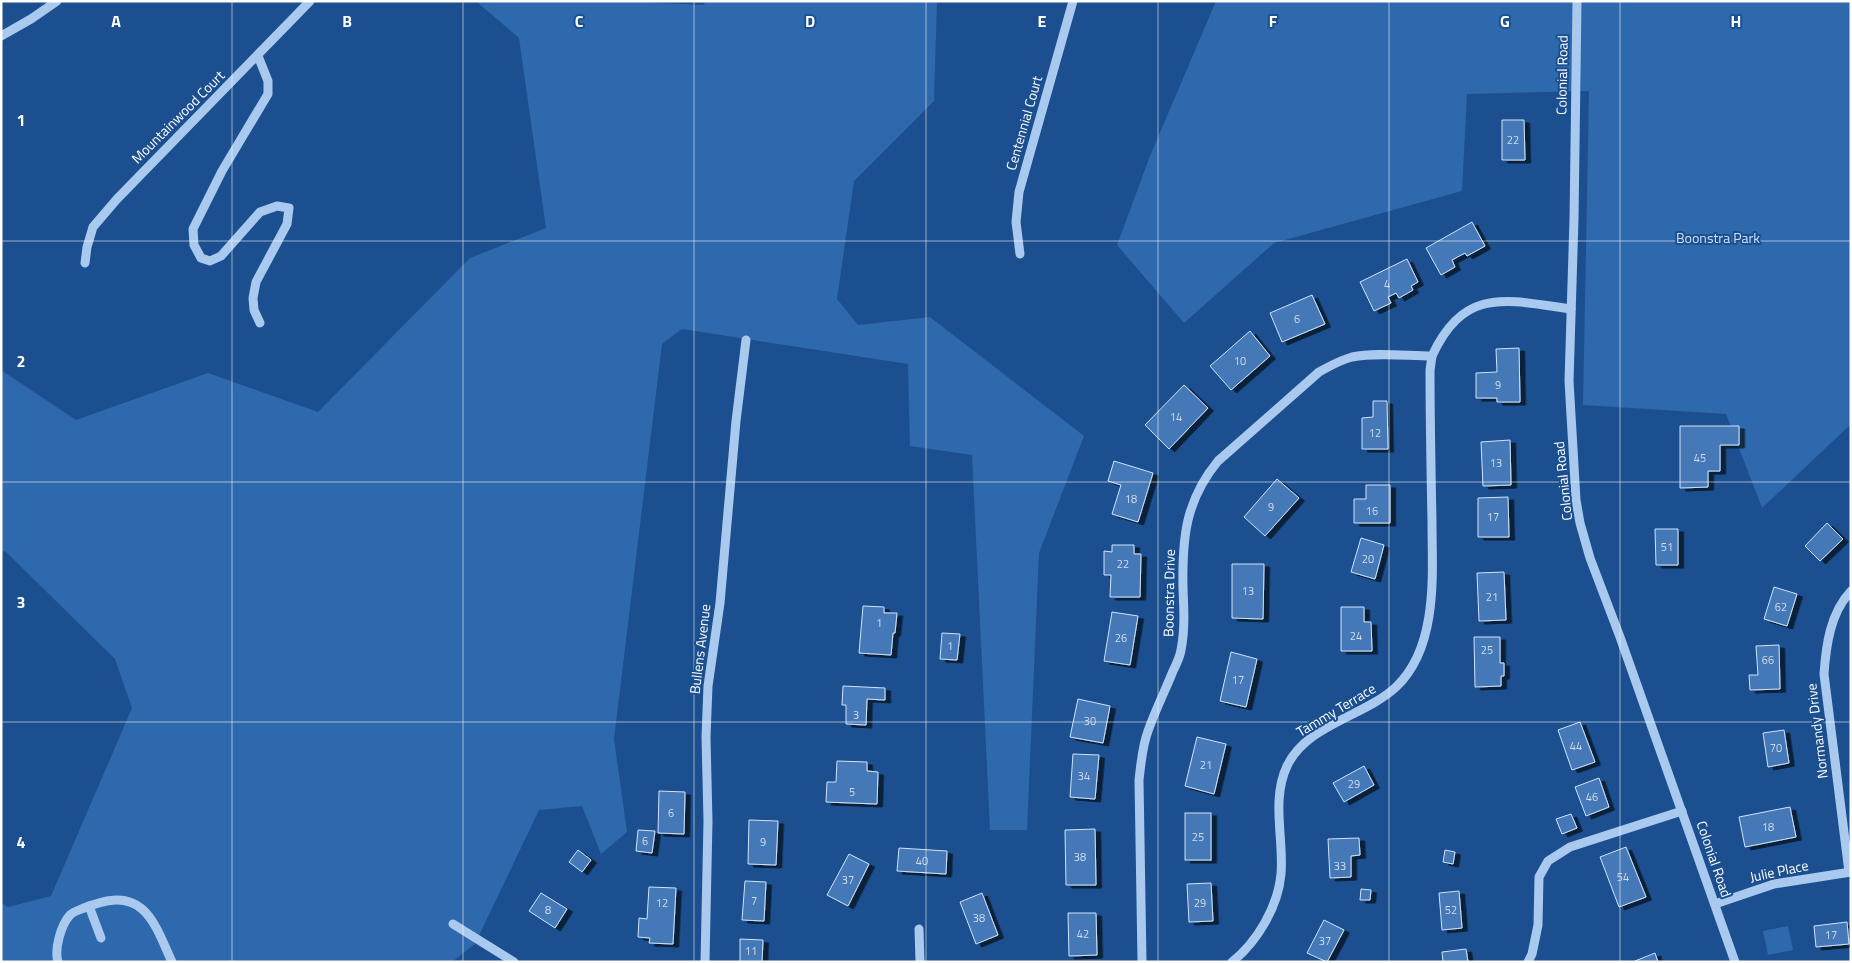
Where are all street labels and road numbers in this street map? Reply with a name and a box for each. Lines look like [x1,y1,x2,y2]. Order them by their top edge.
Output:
street label: Colonial Road [1550,35,1573,115]
street label: Mountainwood Court [126,65,229,168]
street label: Centennial Court [1000,73,1047,173]
street label: Colonial Road [1548,440,1577,522]
street label: Boonstra Drive [1157,549,1180,637]
street label: Bullens Avenue [684,603,715,695]
street label: Tammy Terrace [1292,678,1379,742]
street label: Normandy Drive [1800,682,1833,780]
street label: Colonial Road [1692,818,1737,900]
street label: Julie Place [1748,854,1810,887]

